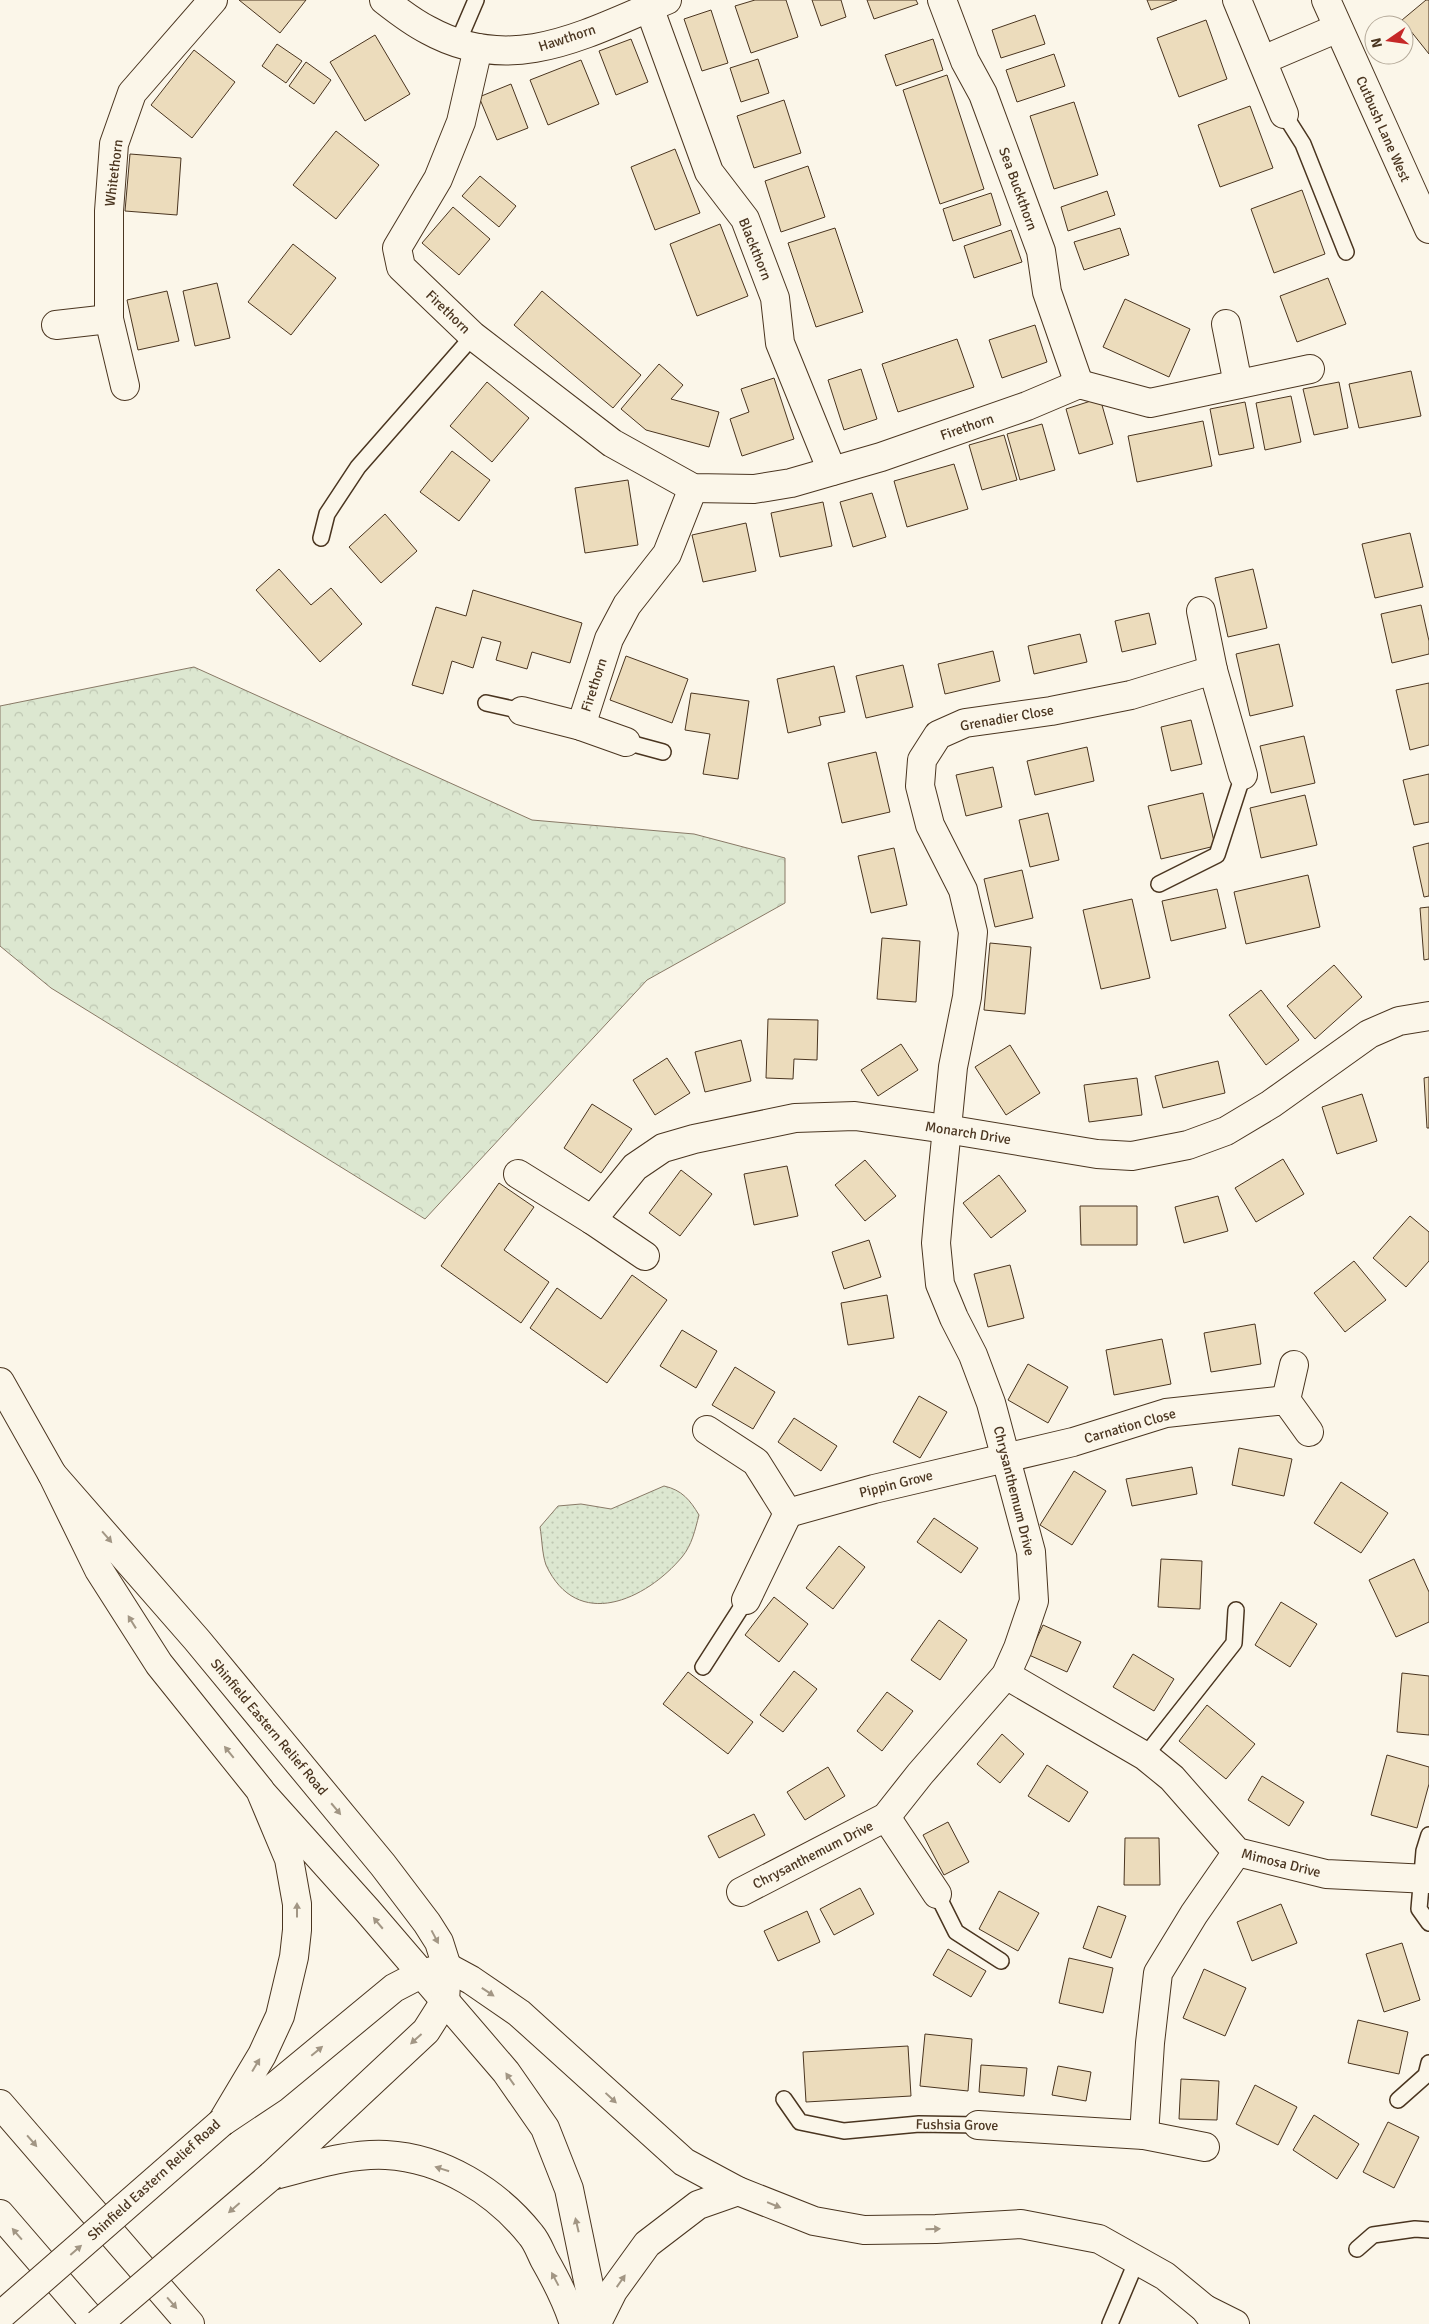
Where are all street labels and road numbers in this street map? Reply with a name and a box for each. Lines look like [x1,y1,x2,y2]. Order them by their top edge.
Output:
street label: Hawthorn [536,21,598,55]
street label: Cutbush Lane West [1352,73,1414,185]
street label: Whitethorn [101,138,127,208]
street label: Sea Buckthorn [995,145,1041,233]
street label: Blackthorn [735,215,775,283]
street label: Firethorn [422,287,474,337]
street label: Firethorn [938,410,996,444]
street label: Firethorn [577,656,611,714]
street label: Grenadier Close [959,701,1055,735]
street label: Monarch Drive [924,1118,1012,1148]
street label: Carnation Close [1082,1405,1178,1447]
street label: Chrysanthemum Drive [990,1424,1038,1558]
street label: Pippin Grove [857,1467,935,1501]
street label: Shinfield Eastern Relief Road [207,1655,331,1799]
street label: Chrysanthemum Drive [750,1817,876,1893]
street label: Mimosa Drive [1240,1845,1322,1881]
street label: Shinfield Eastern Relief Road [84,2116,224,2244]
street label: Fushsia Grove [916,2116,998,2134]

